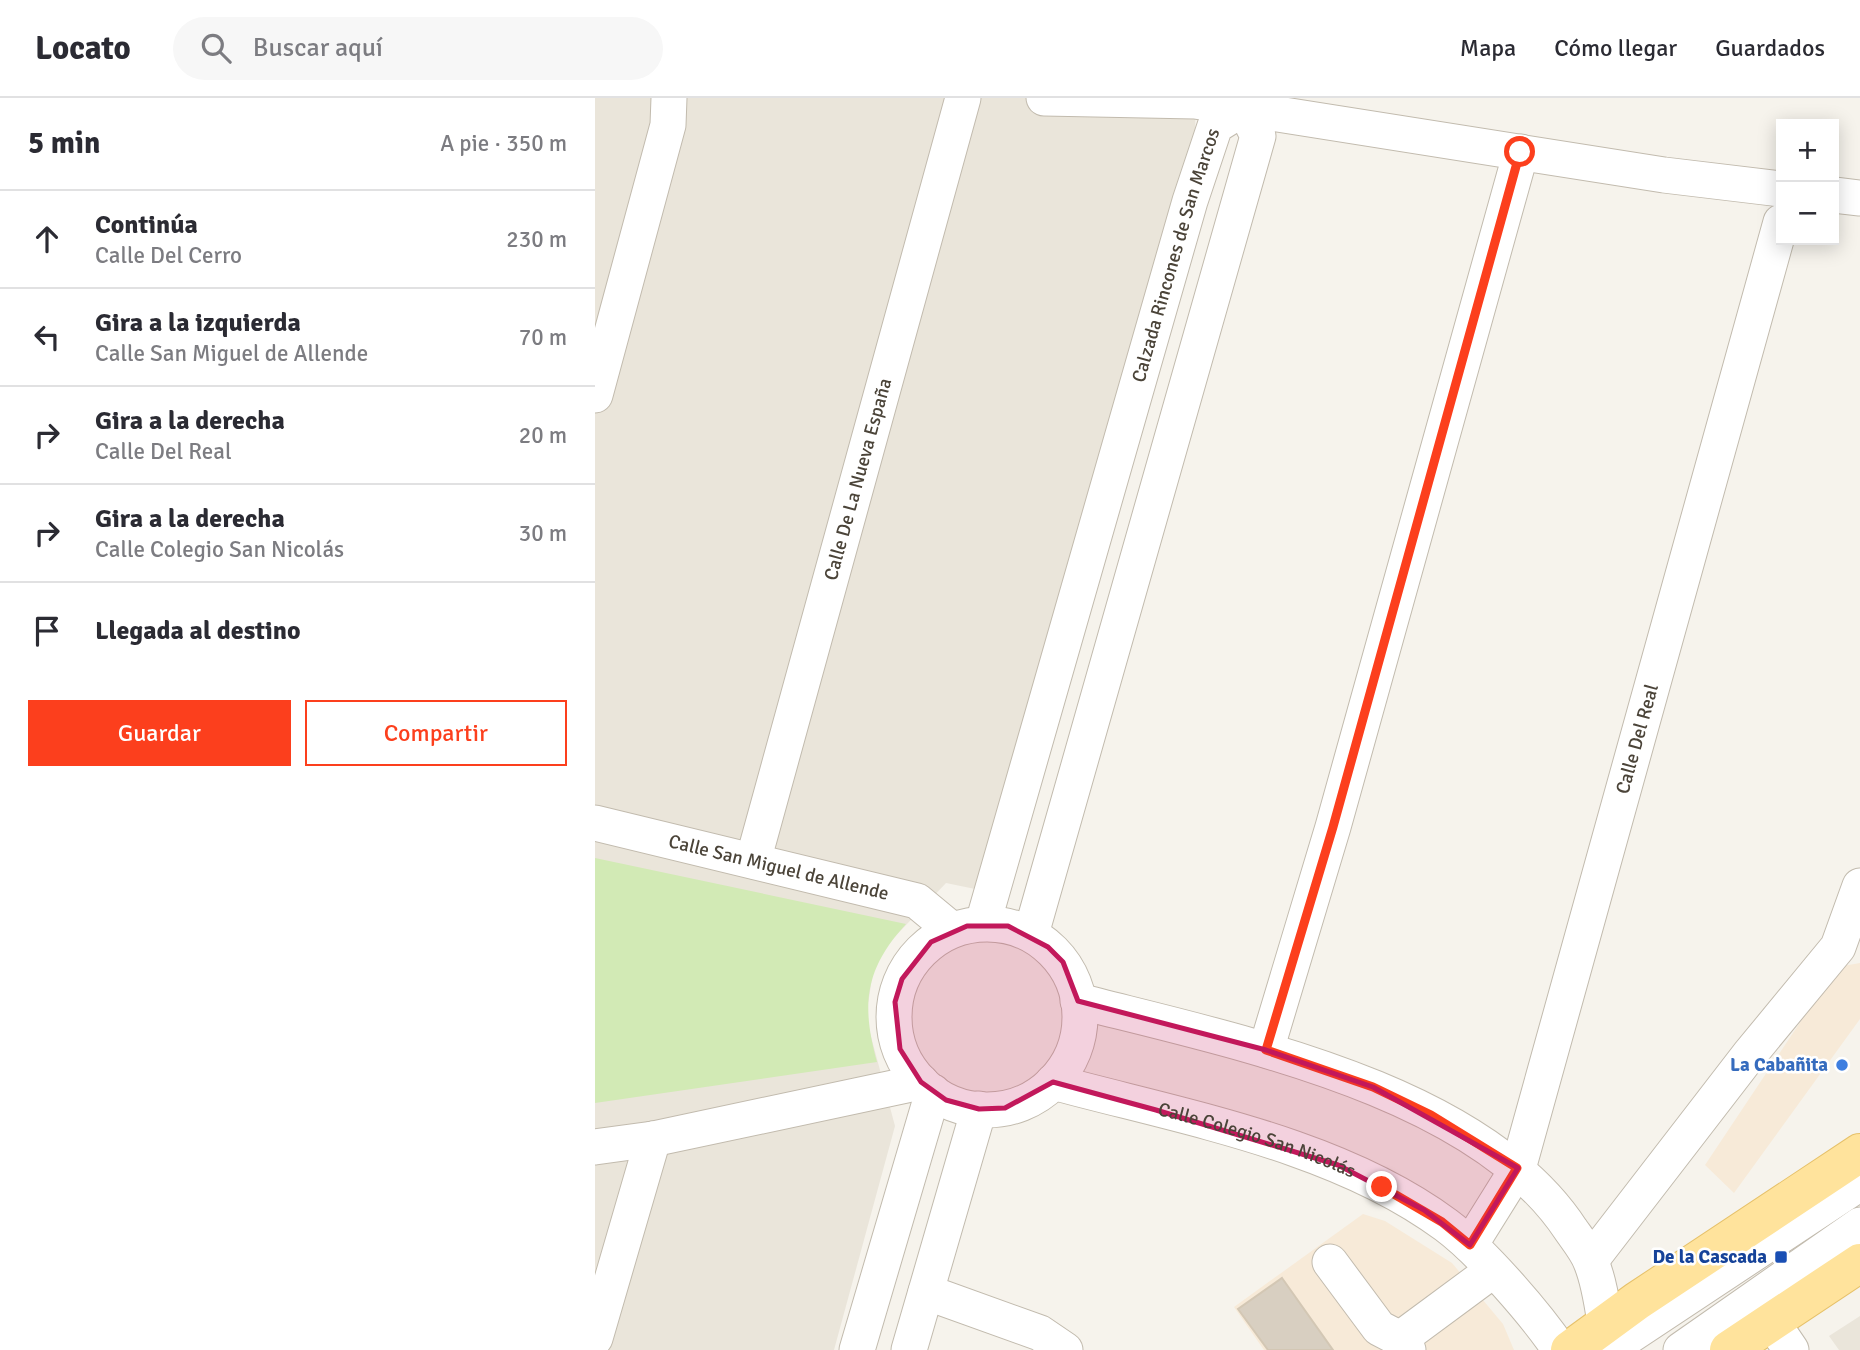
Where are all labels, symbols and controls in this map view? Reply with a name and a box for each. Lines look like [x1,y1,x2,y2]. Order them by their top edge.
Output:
search box [173,17,663,80]
text: Locato [35,28,131,69]
icon: search [197,29,235,67]
text: Buscar aquí [253,32,383,64]
text: Mapa [1460,33,1516,63]
text: Cómo llegar [1554,33,1677,63]
text: Guardados [1715,33,1825,63]
map controls [1776,119,1839,245]
button: + [1776,119,1839,182]
text: 5 min [28,125,100,162]
street label: Calzada Rincones de San Marcos [1127,125,1225,385]
text: A pie · 350 m [440,129,567,158]
route start [1504,136,1535,167]
button: − [1776,182,1839,245]
text: Continúa [95,209,198,241]
icon: ahead [28,220,66,258]
text: 230 m [506,225,567,254]
text: Calle Del Cerro [95,241,242,270]
text: Gira a la izquierda [95,307,301,339]
icon: left [28,318,66,356]
text: 70 m [519,323,567,352]
text: Calle San Miguel de Allende [95,339,368,368]
street label: Calle De La Nueva España [819,375,897,583]
text: Gira a la derecha [95,405,285,437]
icon: right [28,416,66,454]
text: 20 m [519,421,567,450]
text: Calle Del Real [95,437,232,466]
text: Gira a la derecha [95,503,285,535]
icon: right [28,514,66,552]
text: 30 m [519,519,567,548]
text: Calle Colegio San Nicolás [95,535,344,564]
icon: arrive [28,612,66,650]
text: Llegada al destino [95,615,301,647]
street label: Calle Del Real [1611,681,1664,797]
button: Guardar [28,700,291,766]
button: Compartir [305,700,567,766]
street label: Calle San Miguel de Allende [666,829,891,906]
place label: La Cabañita [1730,1053,1828,1077]
marker: La Cabañita [1834,1057,1850,1073]
street label: Calle Colegio San Nicolás [1156,1097,1359,1183]
route end [1366,1171,1397,1202]
place label: De la Cascada [1652,1245,1767,1269]
marker: De la Cascada [1773,1249,1789,1265]

